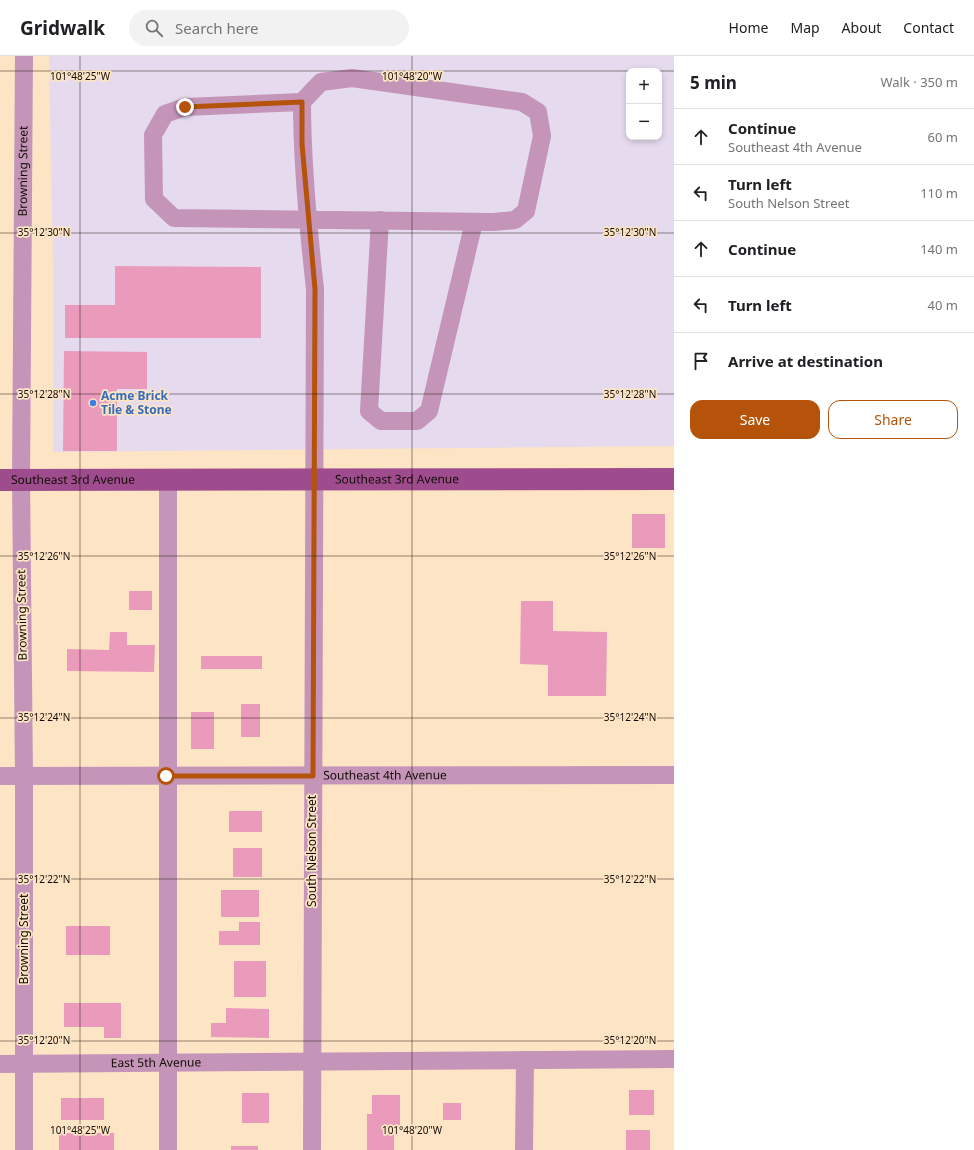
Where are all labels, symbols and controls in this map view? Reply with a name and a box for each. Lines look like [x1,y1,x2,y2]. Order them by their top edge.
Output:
search box [129,10,409,46]
text: Gridwalk [20,15,105,41]
icon: search [143,17,165,39]
text: Search here [175,18,259,38]
text: Home [729,18,768,37]
text: Map [790,18,820,37]
text: About [842,18,881,37]
text: Contact [903,18,954,37]
map controls [626,68,662,140]
button: + [626,68,662,104]
text: 101°48'25"W [50,69,111,83]
text: 101°48'20"W [382,69,443,83]
text: 5 min [690,71,737,94]
text: Walk · 350 m [880,73,958,91]
route end [176,98,194,116]
button: − [626,104,662,140]
text: Continue [728,118,796,138]
street label: Browning Street [14,125,32,217]
icon: ahead [690,126,712,148]
text: 60 m [928,128,958,146]
text: Southeast 4th Avenue [728,138,862,156]
text: Turn left [728,174,792,194]
icon: left [690,182,712,204]
text: 110 m [920,184,958,202]
text: South Nelson Street [728,194,850,212]
text: 35°12'30"N [18,225,70,239]
text: 35°12'30"N [604,225,656,239]
icon: ahead [690,238,712,260]
text: Continue [728,239,796,259]
text: 140 m [920,240,958,258]
icon: left [690,294,712,316]
text: Turn left [728,295,792,315]
text: 40 m [928,296,958,314]
icon: arrive [690,350,712,372]
text: Arrive at destination [728,351,883,371]
text: 35°12'28"N [18,387,70,401]
place label: Acme Brick Tile & Stone [101,387,172,418]
text: 35°12'28"N [604,387,656,401]
marker: Acme Brick Tile & Stone [88,398,98,408]
button: Save [690,400,820,439]
button: Share [828,400,958,439]
street label: Southeast 3rd Avenue [335,470,459,488]
street label: Southeast 3rd Avenue [11,471,135,488]
text: 35°12'26"N [18,549,70,563]
text: 35°12'26"N [604,549,656,563]
street label: Browning Street [12,569,31,661]
text: 35°12'24"N [18,710,70,724]
text: 35°12'24"N [604,710,656,724]
street label: Southeast 4th Avenue [323,766,447,784]
route start [157,767,175,785]
street label: South Nelson Street [303,794,320,907]
text: 35°12'22"N [18,872,70,886]
text: 35°12'22"N [604,872,656,886]
street label: Browning Street [15,893,32,984]
text: 35°12'20"N [18,1033,70,1047]
text: 35°12'20"N [604,1033,656,1047]
street label: East 5th Avenue [111,1054,202,1071]
text: 101°48'25"W [50,1123,111,1137]
text: 101°48'20"W [382,1123,443,1137]

